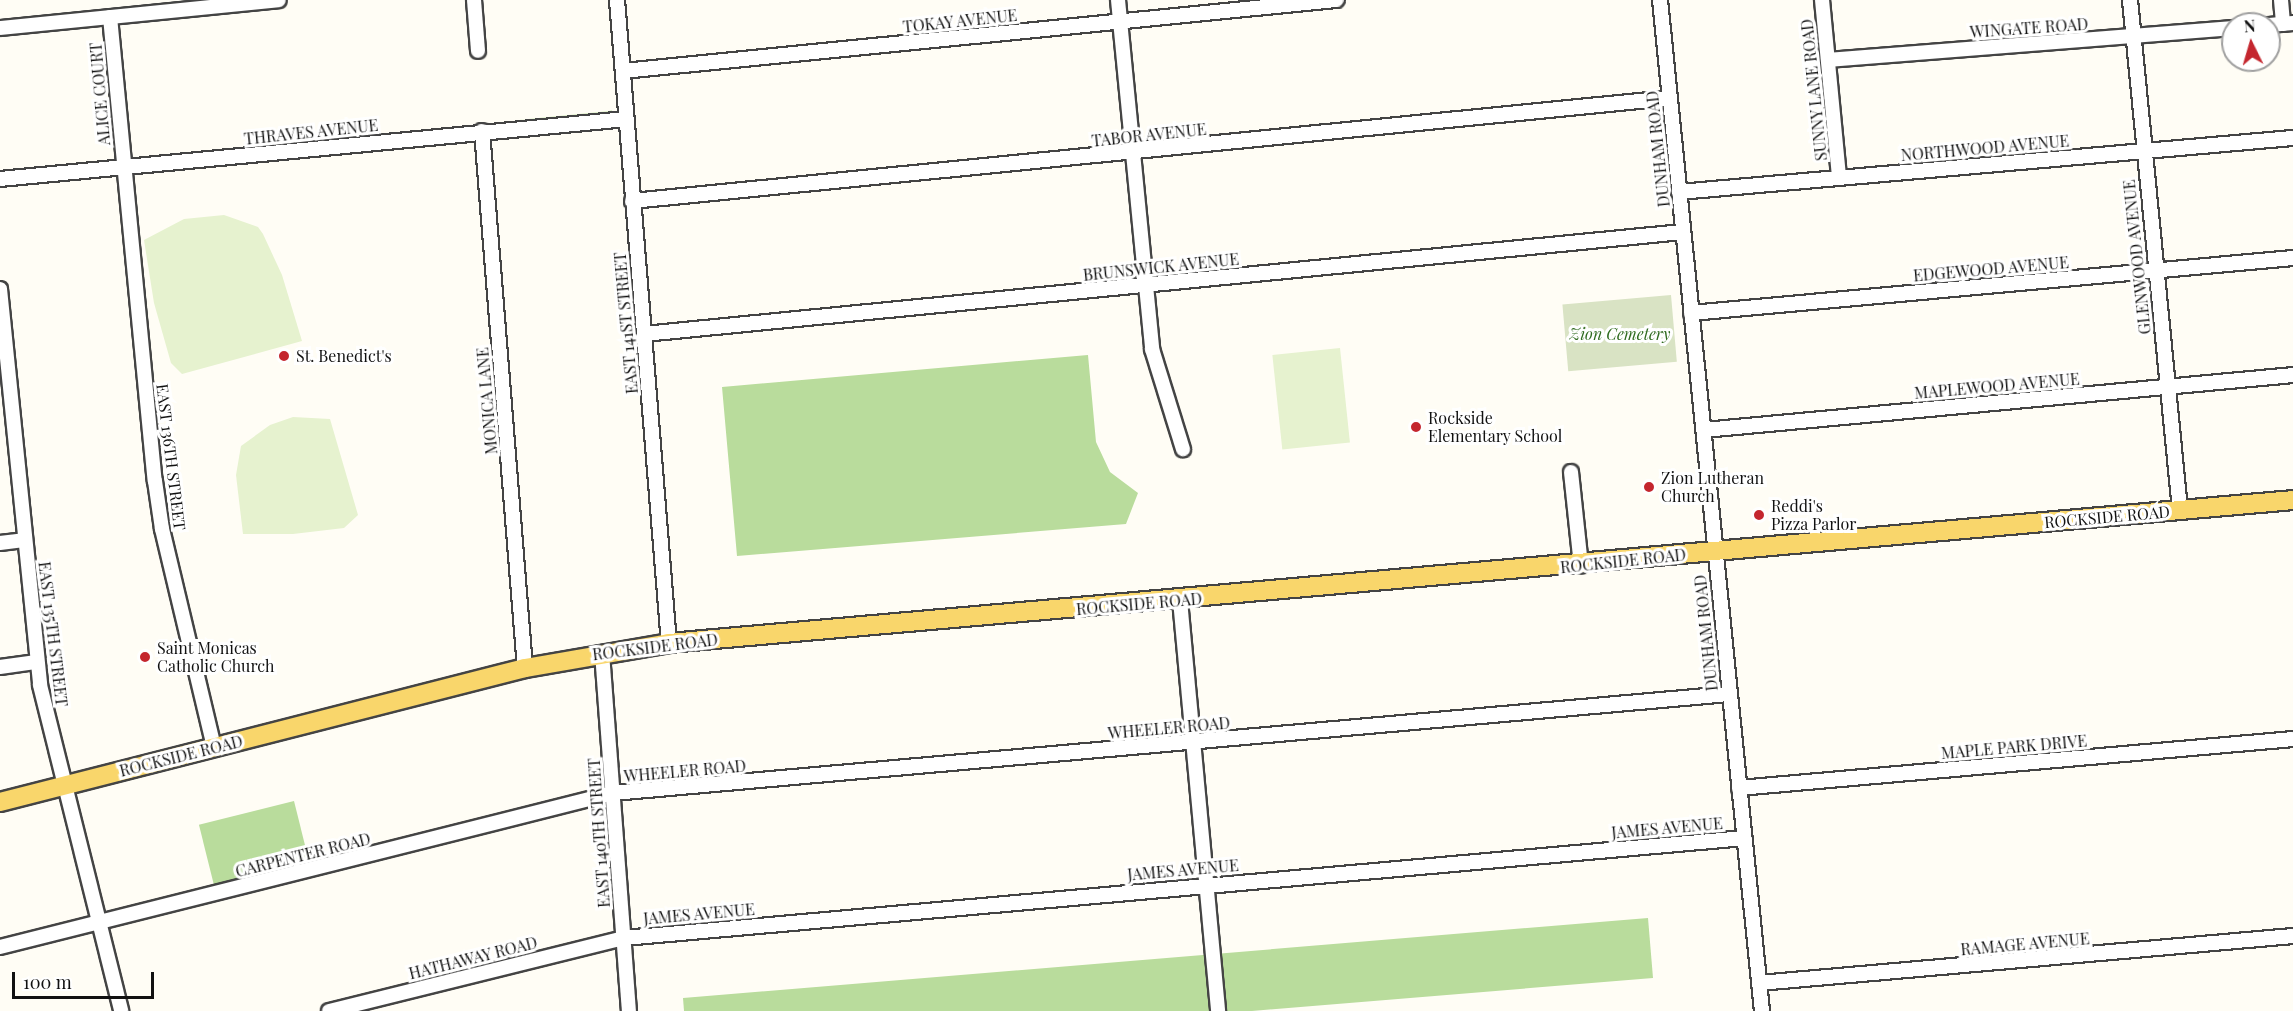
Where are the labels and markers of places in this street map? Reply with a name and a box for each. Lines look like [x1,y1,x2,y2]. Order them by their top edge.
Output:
place label: St. Benedict's [296,346,392,366]
marker: St. Benedict's [277,349,291,363]
place label: Rockside Elementary School [1428,408,1563,446]
marker: Rockside Elementary School [1409,420,1423,434]
place label: Zion Lutheran Church [1661,468,1764,506]
marker: Zion Lutheran Church [1642,480,1656,494]
place label: Reddi's Pizza Parlor [1771,496,1857,534]
marker: Reddi's Pizza Parlor [1752,508,1766,522]
place label: Saint Monicas Catholic Church [157,638,274,676]
marker: Saint Monicas Catholic Church [138,650,152,664]

